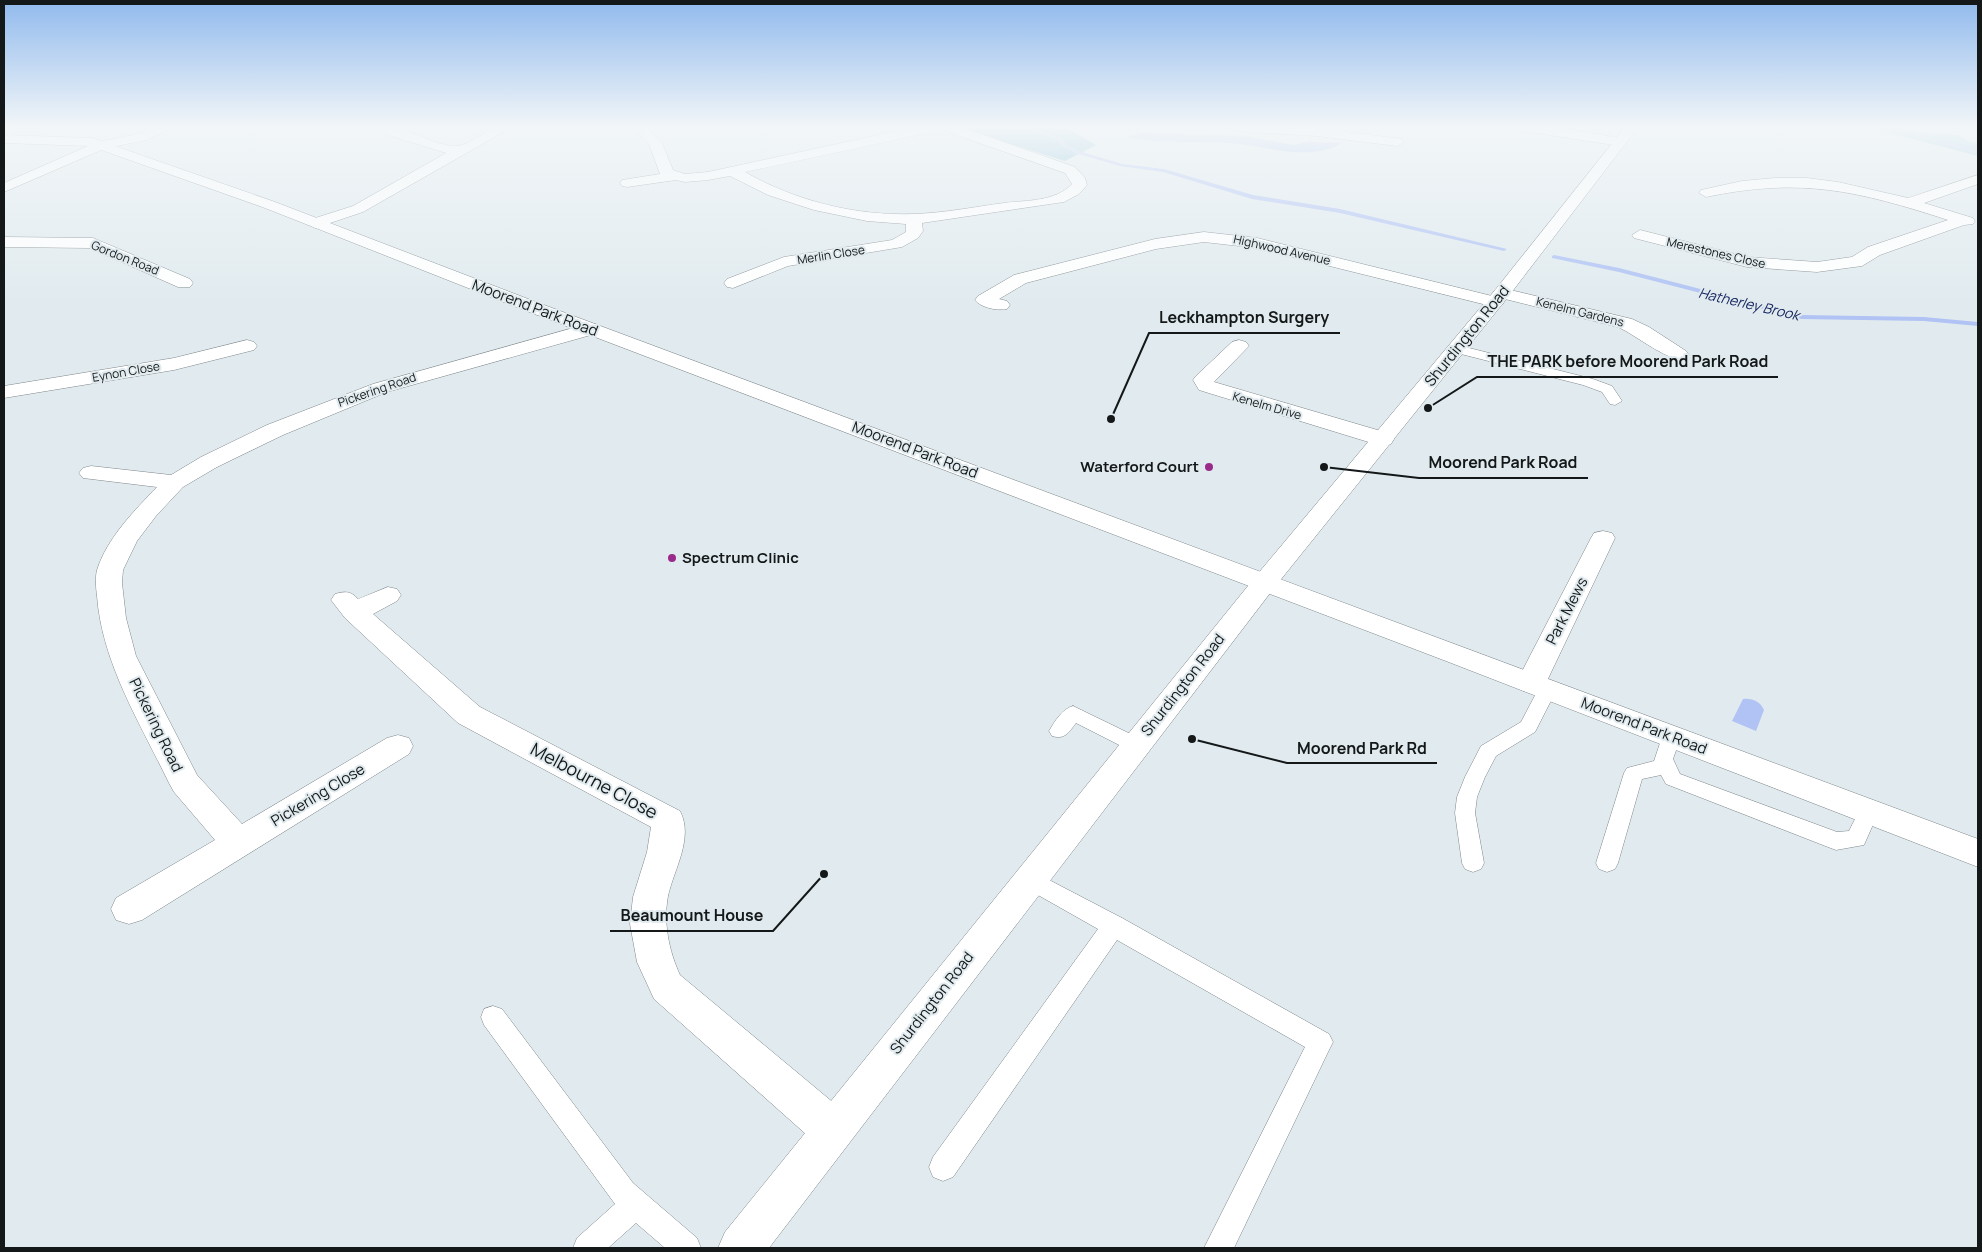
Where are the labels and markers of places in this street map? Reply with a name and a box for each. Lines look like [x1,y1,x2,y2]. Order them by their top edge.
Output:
callout: Leckhampton Surgery [1149,302,1340,333]
callout: THE PARK before Moorend Park Road [1477,346,1778,377]
callout: Moorend Park Road [1419,447,1588,478]
place label: Waterford Court [1080,456,1199,477]
marker: Waterford Court [1203,461,1215,473]
place label: Spectrum Clinic [682,547,799,568]
marker: Spectrum Clinic [666,552,678,564]
callout: Moorend Park Rd [1287,732,1437,763]
callout: Beaumount House [610,900,773,931]

